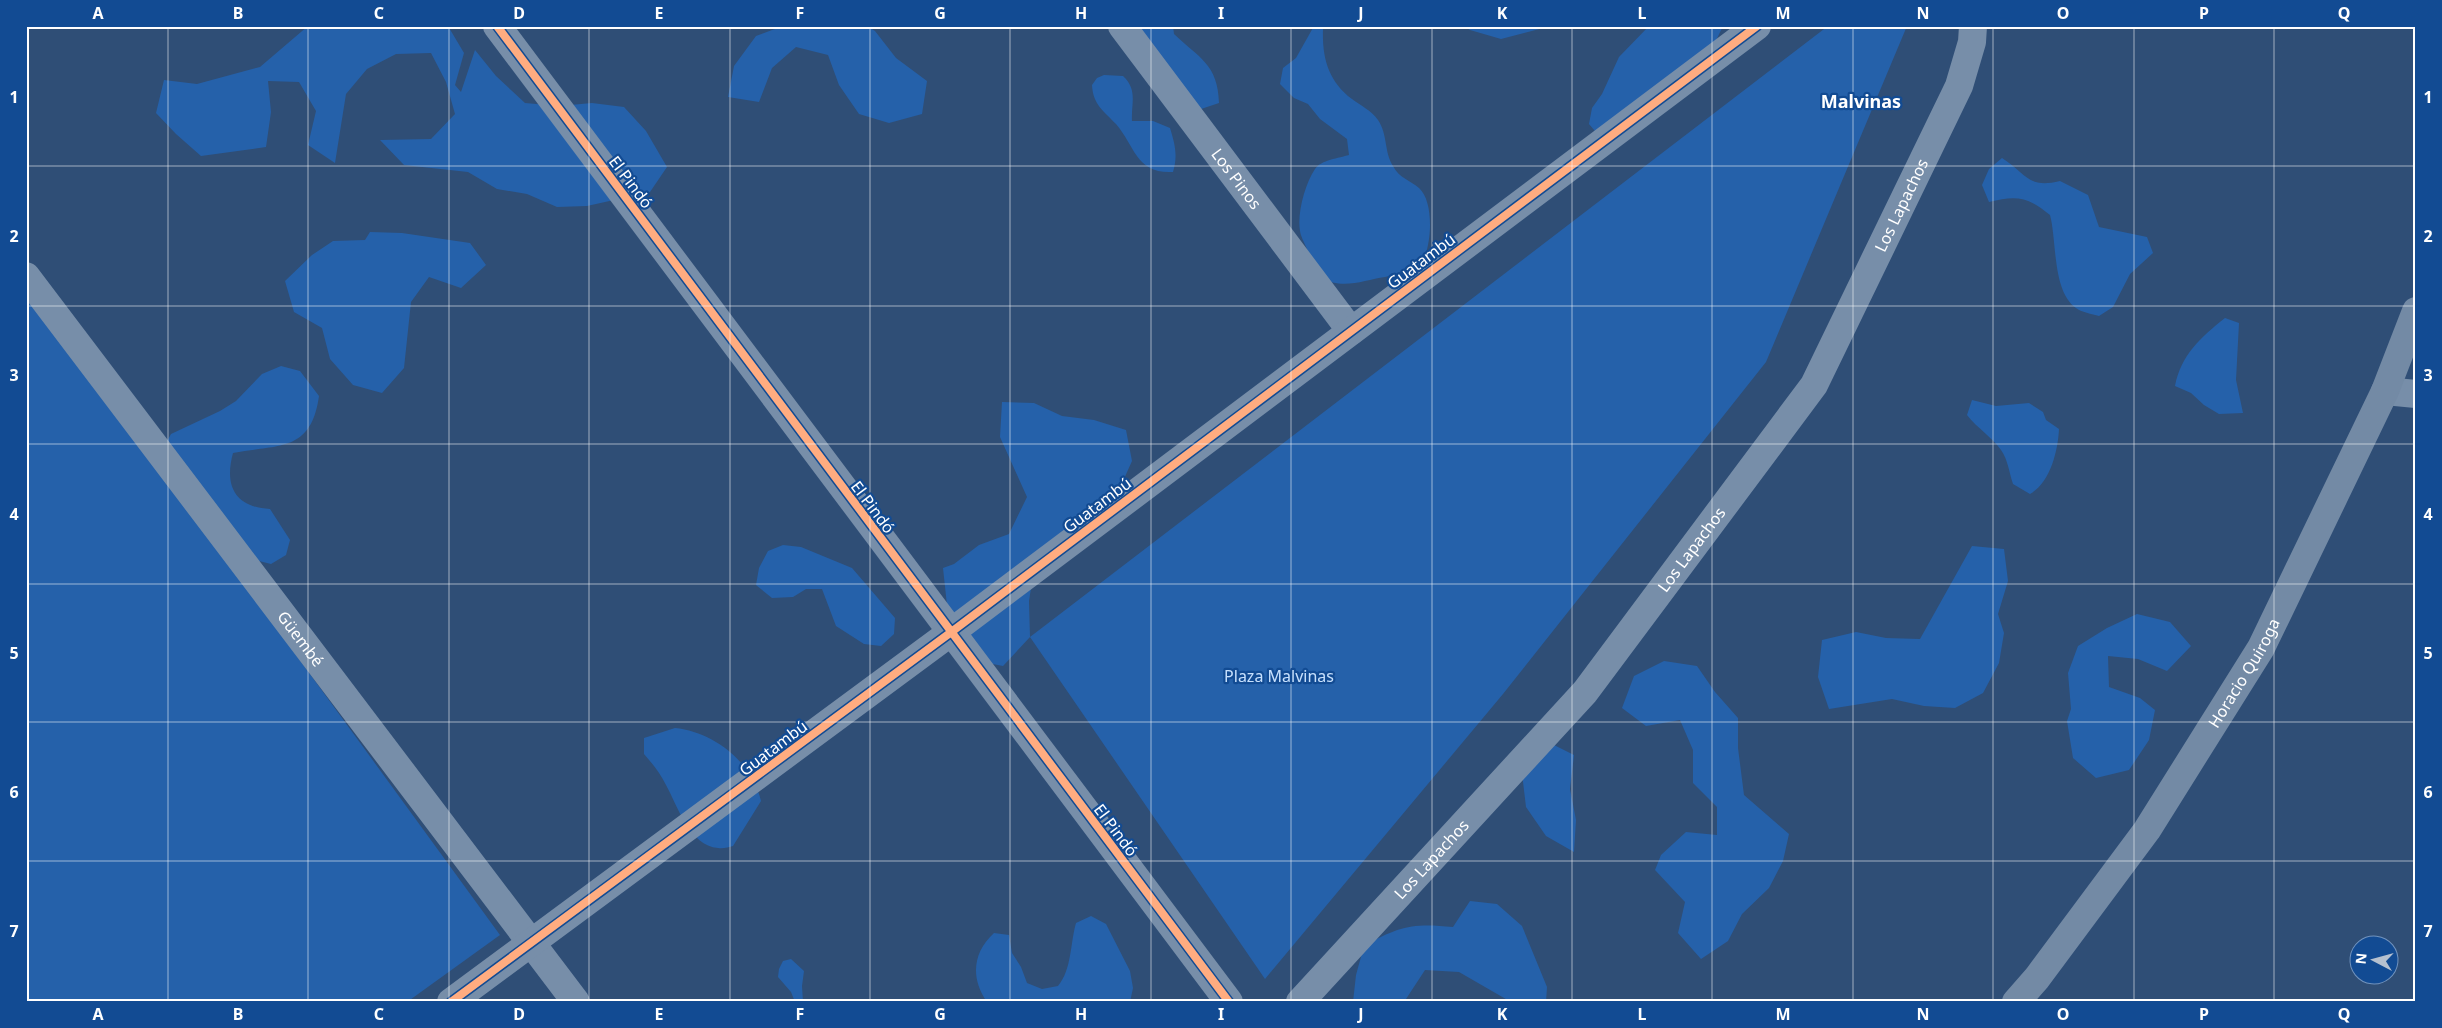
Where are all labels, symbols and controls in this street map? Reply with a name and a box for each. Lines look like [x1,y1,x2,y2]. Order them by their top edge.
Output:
text: A [92,2,104,24]
text: B [233,2,243,24]
text: C [374,2,384,24]
text: D [513,2,525,24]
text: E [655,2,664,24]
text: F [796,2,804,24]
text: G [934,2,946,24]
text: H [1075,2,1087,24]
text: I [1218,2,1224,24]
text: J [1356,2,1364,24]
text: K [1497,2,1508,24]
text: L [1638,2,1647,24]
text: M [1775,2,1791,24]
text: N [1916,2,1930,24]
text: O [2057,2,2069,24]
text: P [2199,2,2209,24]
text: Q [2338,2,2350,24]
text: 1 [9,86,19,108]
text: 1 [2423,86,2433,108]
district label: Malvinas [1821,89,1901,113]
street label: Los Pinos [1207,144,1267,214]
street label: El Pindó [604,151,658,213]
street label: Los Lapachos [1869,155,1933,255]
text: 2 [9,225,19,247]
text: 2 [2423,225,2433,247]
street label: Guatambú [1382,228,1460,294]
text: 3 [9,364,19,386]
text: 3 [2423,364,2433,386]
street label: Guatambú [1058,472,1136,538]
street label: El Pindó [846,476,900,538]
street label: Los Lapachos [1652,502,1730,596]
text: 4 [9,503,19,525]
text: 4 [2423,503,2433,525]
street label: Güembé [273,606,329,671]
street label: Horacio Quiroga [2203,615,2285,732]
text: 5 [9,642,19,664]
text: 5 [2423,642,2433,664]
park label: Plaza Malvinas [1224,665,1334,687]
street label: Guatambú [734,715,812,781]
text: 6 [9,781,19,803]
text: 6 [2423,781,2433,803]
street label: El Pindó [1089,799,1143,861]
street label: Los Lapachos [1389,815,1474,904]
text: 7 [9,920,19,942]
text: 7 [2423,920,2433,942]
north arrow [2350,936,2400,986]
text: N [2351,952,2371,965]
text: A [92,1003,104,1025]
text: B [233,1003,243,1025]
text: C [374,1003,384,1025]
text: D [513,1003,525,1025]
text: E [655,1003,664,1025]
text: F [796,1003,804,1025]
text: G [934,1003,946,1025]
text: H [1075,1003,1087,1025]
text: I [1218,1003,1224,1025]
text: J [1356,1003,1364,1025]
text: K [1497,1003,1508,1025]
text: L [1638,1003,1647,1025]
text: M [1775,1003,1791,1025]
text: N [1916,1003,1930,1025]
text: O [2057,1003,2069,1025]
text: P [2199,1003,2209,1025]
text: Q [2338,1003,2350,1025]

